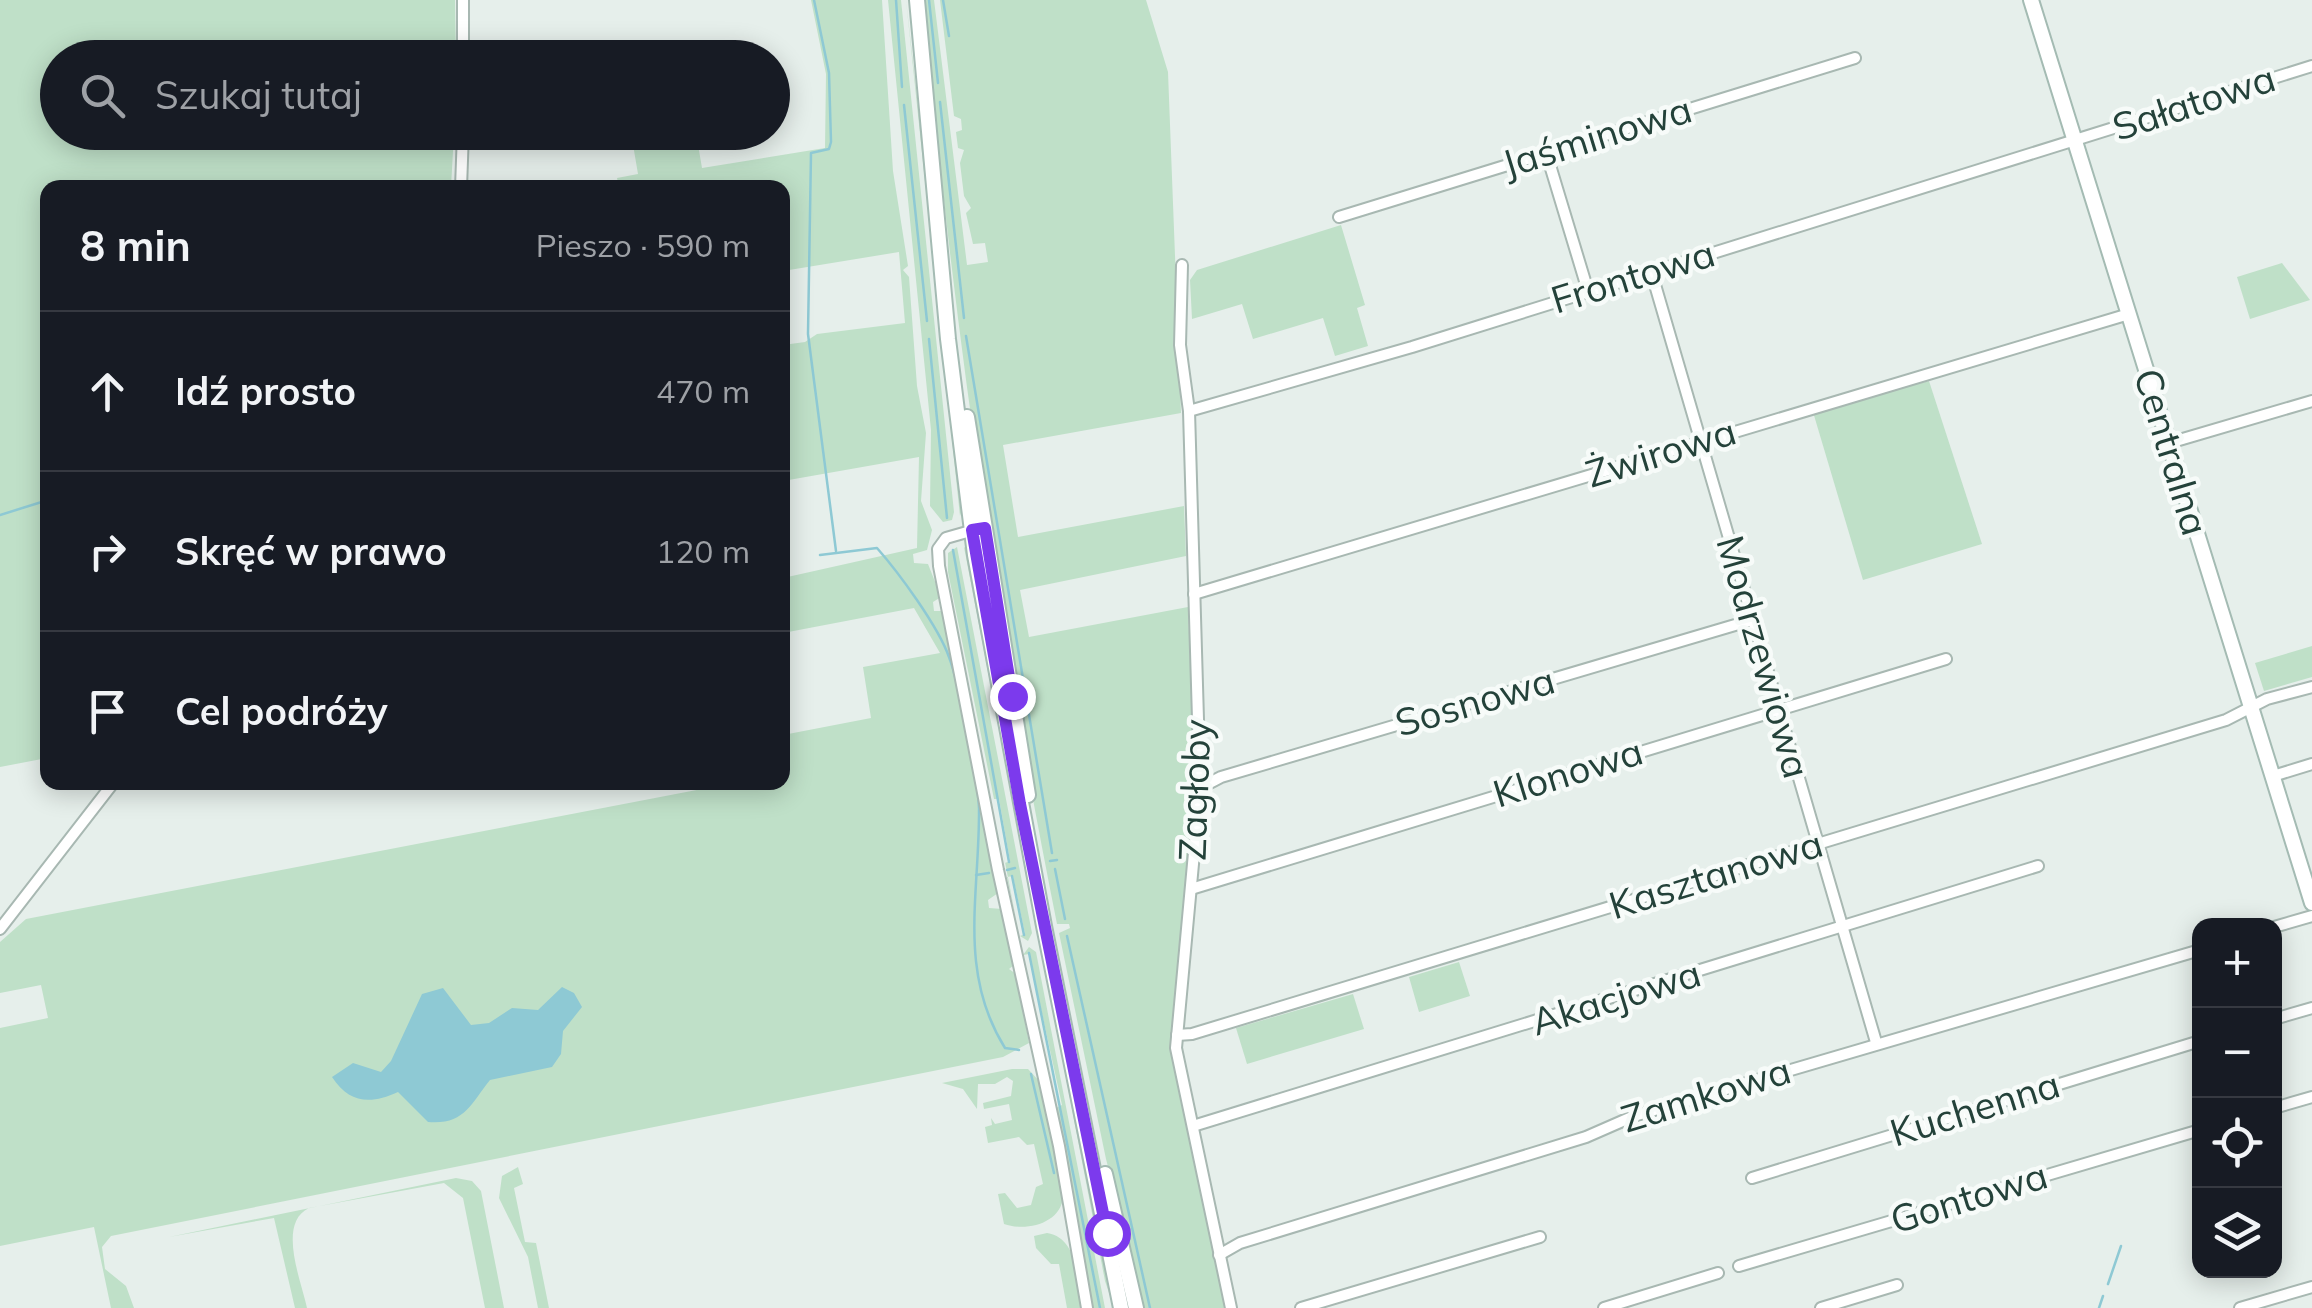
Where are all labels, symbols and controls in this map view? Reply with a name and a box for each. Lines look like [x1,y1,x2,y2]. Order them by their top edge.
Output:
search box [40,40,790,150]
street label: Sałatowa [2106,53,2281,151]
icon: search [75,68,130,123]
text: Szukaj tutaj [155,71,362,119]
street label: Jaśminowa [1496,84,1697,188]
text: 8 min [80,219,191,272]
text: Pieszo · 590 m [536,225,750,265]
street label: Frontowa [1545,228,1720,324]
street label: Centralna [2124,363,2220,541]
icon: ahead [80,364,135,419]
text: Idź prosto [175,367,356,415]
text: 470 m [656,371,750,411]
street label: Żwirowa [1580,407,1741,498]
icon: right [80,524,135,579]
text: Skręć w prawo [175,527,447,575]
street label: Modrzewiowa [1706,530,1821,783]
text: 120 m [656,531,750,571]
street label: Sosnowa [1390,655,1560,747]
route end [990,674,1036,720]
icon: arrive [80,684,135,739]
text: Cel podróży [175,687,388,735]
street label: Zagłoby [1168,718,1220,861]
street label: Klonowa [1487,727,1648,818]
street label: Kasztanowa [1603,819,1828,929]
map controls [2192,918,2282,1278]
button: + [2192,918,2282,1008]
street label: Akacjowa [1525,949,1706,1046]
button: − [2192,1008,2282,1098]
street label: Zamkowa [1615,1046,1796,1142]
street label: Kuchenna [1884,1060,2065,1157]
button: locate [2192,1098,2282,1188]
street label: Gontowa [1884,1150,2053,1244]
button: layers [2192,1188,2282,1278]
route start [1085,1211,1131,1257]

